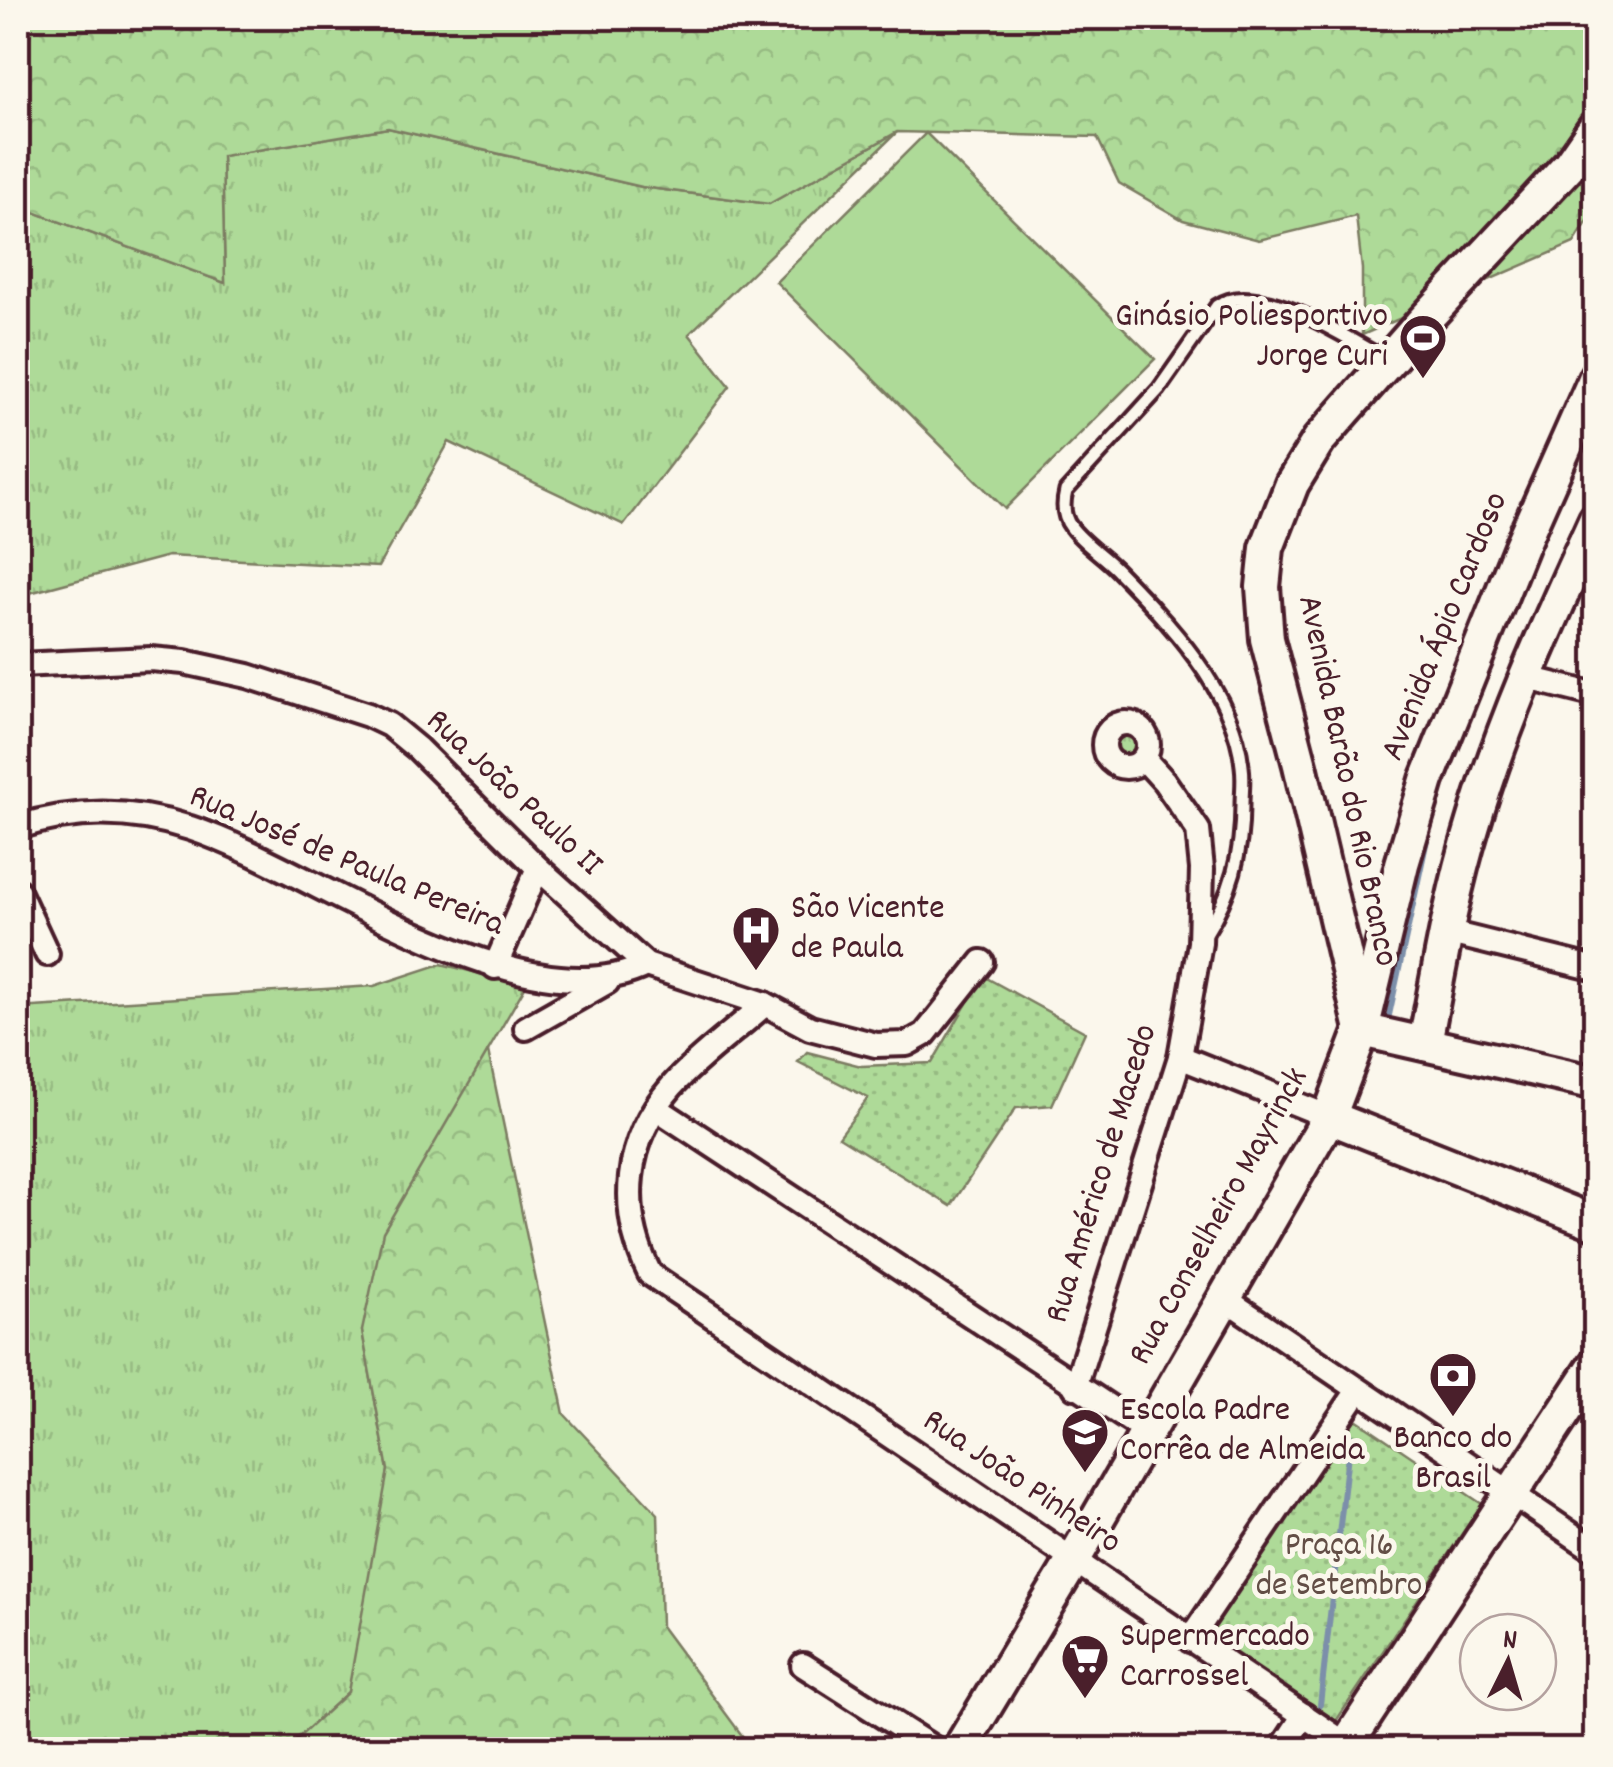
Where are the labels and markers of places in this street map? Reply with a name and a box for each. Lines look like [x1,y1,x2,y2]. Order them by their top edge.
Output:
place label: Ginásio Poliesportivo Jorge Curi [1115,293,1388,383]
sports icon: Ginásio Poliesportivo Jorge Curi [1397,312,1449,380]
place label: São Vicente de Paula [791,885,945,975]
hospital icon: São Vicente de Paula [730,904,782,972]
bank icon: Banco do Brasil [1427,1350,1479,1418]
place label: Escola Padre Corrêa de Almeida [1120,1387,1365,1477]
school or university icon: Escola Padre Corrêa de Almeida [1059,1406,1111,1474]
place label: Banco do Brasil [1394,1415,1512,1505]
place label: Supermercado Carrossel [1120,1613,1310,1703]
supermarket icon: Supermercado Carrossel [1059,1632,1111,1700]

